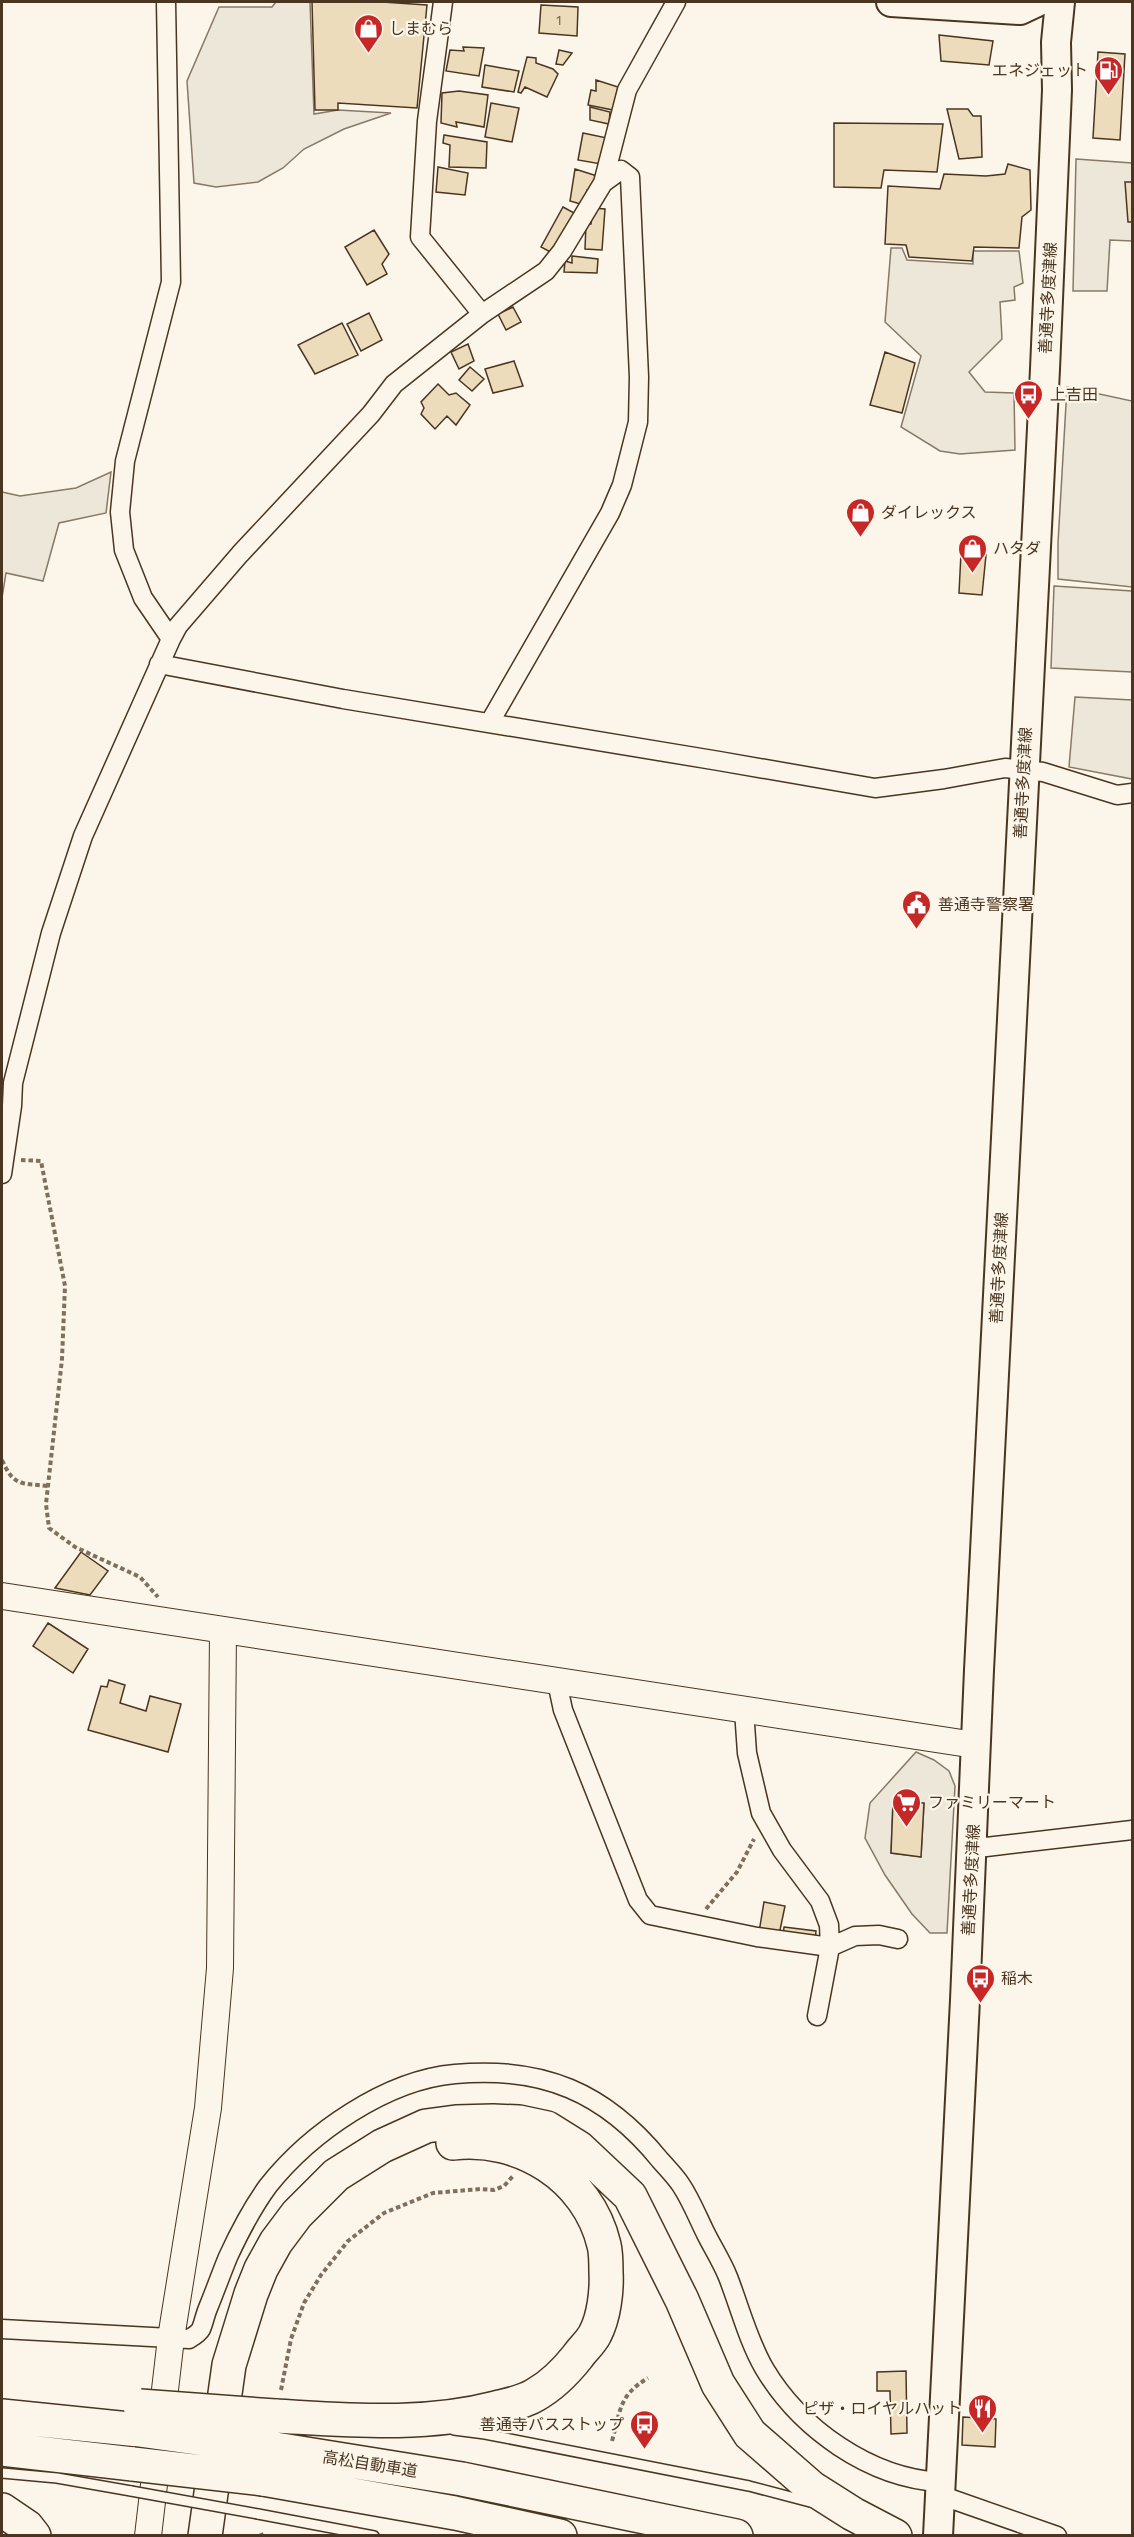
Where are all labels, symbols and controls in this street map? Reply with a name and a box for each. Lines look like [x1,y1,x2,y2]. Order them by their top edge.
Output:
shop icon: しまむら [352,12,384,54]
house number: 1 [556,12,562,28]
place label: しまむら [389,19,453,38]
fuel station icon: エネジェット [1093,54,1125,96]
place label: エネジェット [992,61,1088,80]
street label: 善通寺多度津線 [1036,242,1060,354]
bus stop icon: 上吉田 [1013,378,1045,420]
place label: 上吉田 [1050,385,1098,404]
shop icon: ダイレックス [844,496,876,538]
place label: ダイレックス [881,503,977,522]
shop icon: ハタダ [956,532,988,574]
place label: ハタダ [993,539,1041,558]
street label: 善通寺多度津線 [1011,727,1035,839]
public building icon: 善通寺警察署 [901,888,933,930]
place label: 善通寺警察署 [938,895,1034,914]
street label: 善通寺多度津線 [987,1212,1011,1324]
supermarket icon: ファミリーマート [891,1786,923,1828]
place label: ファミリーマート [928,1793,1056,1812]
street label: 善通寺多度津線 [959,1824,983,1936]
bus stop icon: 稲木 [964,1962,996,2004]
place label: 稲木 [1001,1969,1033,1988]
restaurant icon: ピザ・ロイヤルハット [967,2392,999,2434]
place label: ピザ・ロイヤルハット [802,2399,962,2418]
bus stop icon: 善通寺バスストップ [629,2408,661,2450]
place label: 善通寺バスストップ [480,2415,624,2434]
street label: 高松自動車道 [321,2447,419,2481]

